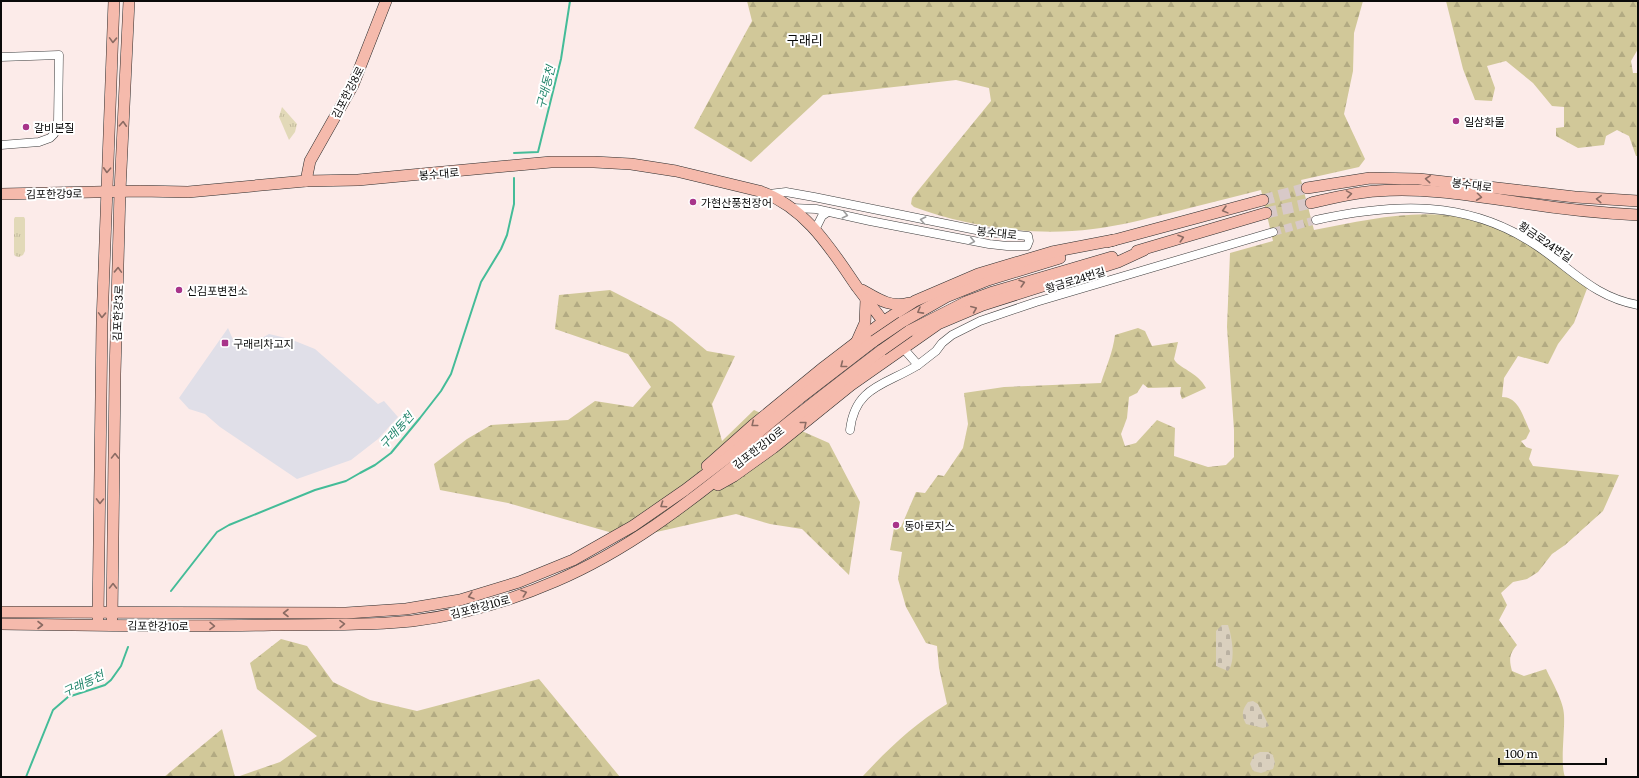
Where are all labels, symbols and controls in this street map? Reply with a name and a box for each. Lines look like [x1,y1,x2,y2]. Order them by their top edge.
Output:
district label: 구래리 [787,30,823,49]
one-way arrow [108,37,117,43]
water label: 구래동천 [531,62,560,111]
street label: 김포한강8로 [327,63,367,121]
place label: 일삼화물 [1464,113,1504,129]
marker: 일삼화물 [1451,116,1461,126]
place label: 갈비본질 [34,119,74,135]
one-way arrow [119,121,128,127]
marker: 갈비본질 [21,122,31,132]
street label: 봉수대로 [418,163,460,183]
one-way arrow [103,167,111,173]
street label: 봉수대로 [1451,174,1493,194]
one-way arrow [1425,175,1431,184]
street label: 김포한강9로 [26,185,82,201]
one-way arrow [1346,191,1352,199]
one-way arrow [1476,192,1482,201]
place label: 가현산풍천장어 [701,194,772,210]
one-way arrow [1596,194,1602,203]
marker: 가현산풍천장어 [688,197,698,207]
one-way arrow [1222,205,1229,214]
one-way arrow [841,211,848,219]
one-way arrow [920,216,926,225]
street label: 황금로24번길 [1516,217,1576,265]
street label: 봉수대로 [976,222,1018,242]
one-way arrow [1177,234,1184,242]
one-way arrow [969,236,975,245]
street label: 황금로24번길 [1043,262,1107,296]
one-way arrow [114,267,122,273]
one-way arrow [1018,279,1025,288]
place label: 신김포변전소 [187,282,248,298]
street label: 김포한강3로 [108,284,126,342]
marker: 신김포변전소 [174,285,184,295]
one-way arrow [969,306,977,314]
one-way arrow [917,307,924,314]
one-way arrow [98,312,106,318]
place label: 구래리차고지 [233,335,294,351]
marker: 구래리차고지 [220,338,230,348]
one-way arrow [840,360,847,367]
water label: 구래동천 [375,406,419,452]
one-way arrow [752,419,759,426]
one-way arrow [799,421,806,428]
street label: 김포한강10로 [729,422,787,472]
one-way arrow [111,453,119,459]
one-way arrow [96,498,104,504]
one-way arrow [660,500,667,508]
place label: 동아로지스 [904,517,955,533]
marker: 동아로지스 [891,520,901,530]
one-way arrow [109,583,117,589]
one-way arrow [521,589,528,598]
street label: 김포한강10로 [448,590,512,622]
one-way arrow [468,591,475,600]
one-way arrow [283,609,289,617]
street label: 김포한강10로 [127,616,189,634]
one-way arrow [339,620,345,628]
one-way arrow [37,621,43,629]
one-way arrow [209,622,215,630]
water label: 구래동천 [59,665,109,700]
scale bar [1499,740,1606,766]
text: 100 m [1505,744,1538,762]

